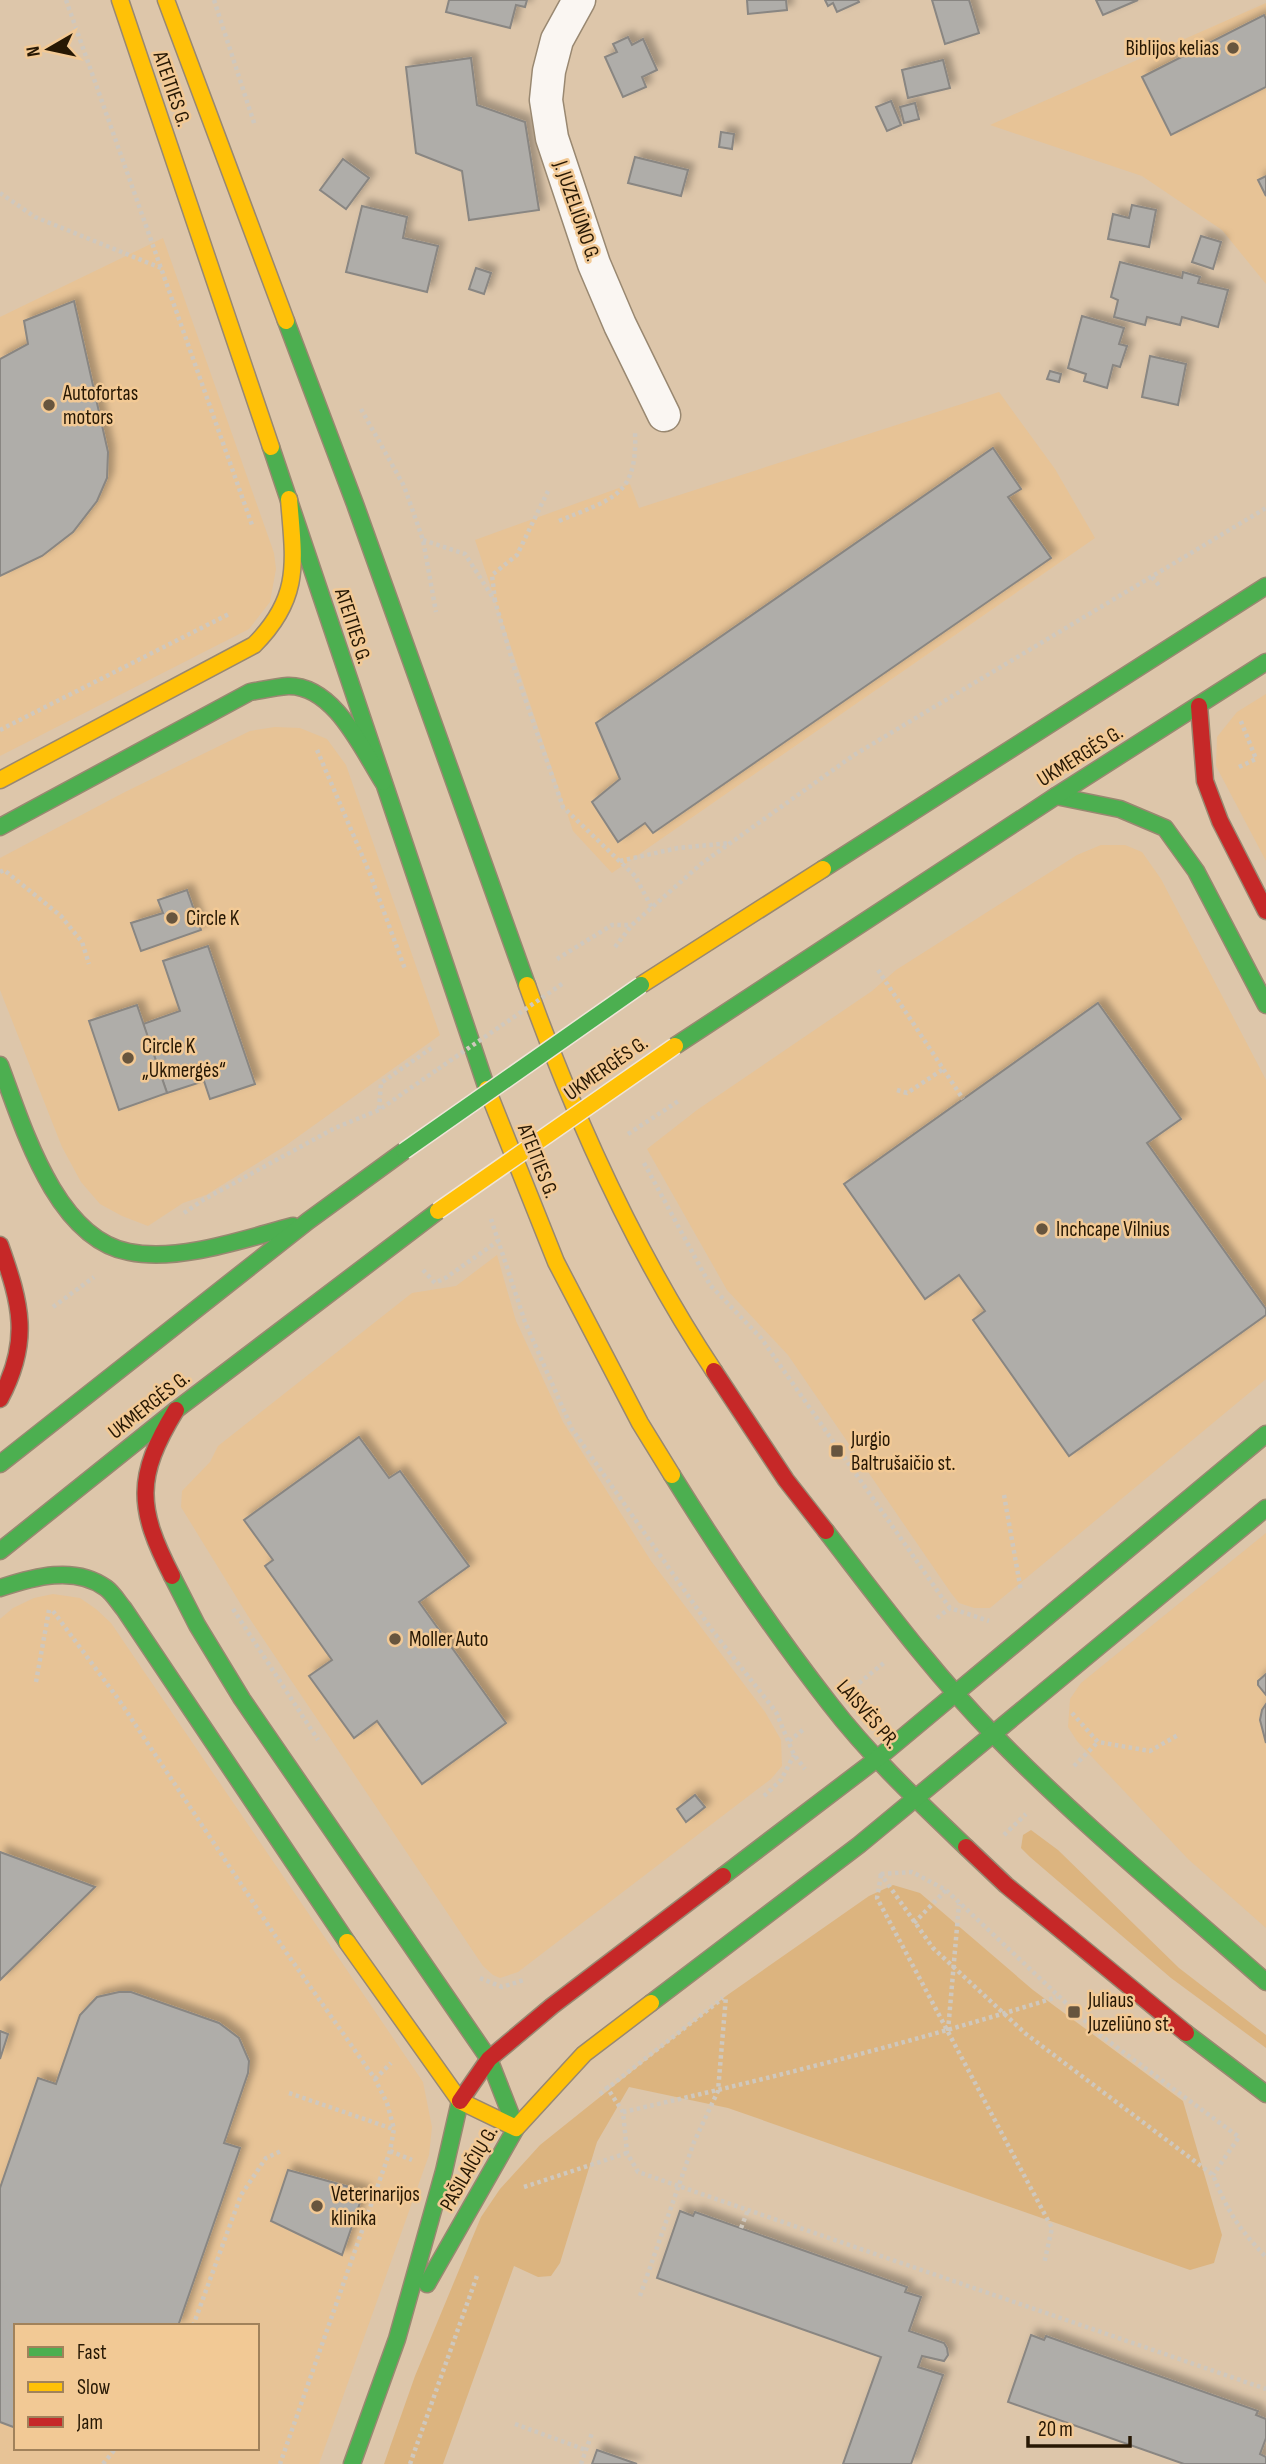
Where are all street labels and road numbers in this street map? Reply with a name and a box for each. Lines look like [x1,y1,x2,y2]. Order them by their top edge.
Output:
street label: ATEITIES G. [147,47,196,130]
street label: J. JUZELIŪNO G. [548,157,606,265]
street label: ATEITIES G. [329,584,377,667]
street label: UKMERGĖS G. [1032,720,1128,792]
street label: UKMERGĖS G. [559,1030,653,1106]
street label: ATEITIES G. [511,1119,564,1202]
street label: UKMERGĖS G. [103,1365,195,1445]
street label: LAISVĖS PR. [831,1674,905,1754]
street label: PAŠILAIČIŲ G. [435,2121,503,2215]

